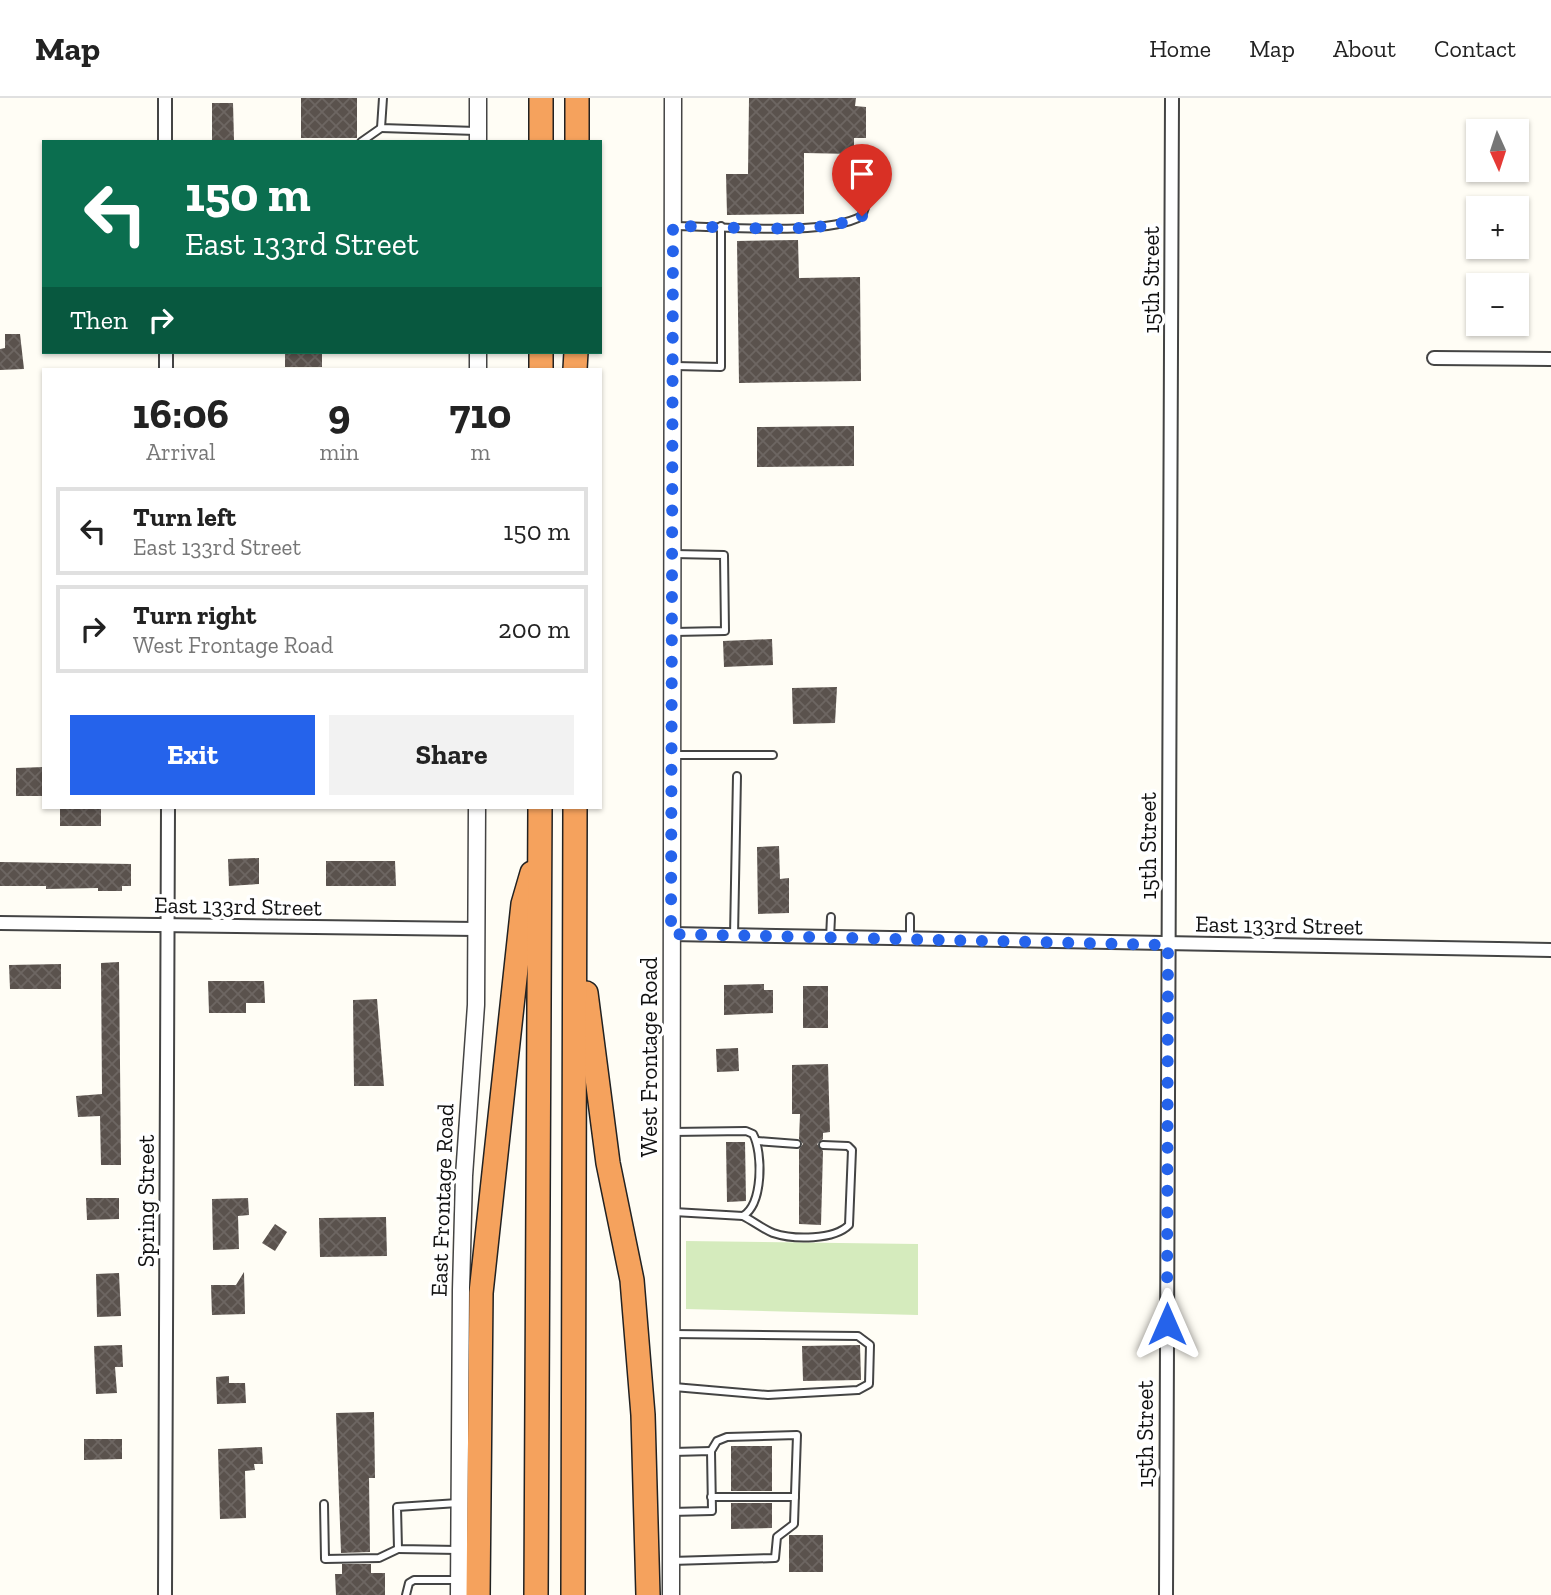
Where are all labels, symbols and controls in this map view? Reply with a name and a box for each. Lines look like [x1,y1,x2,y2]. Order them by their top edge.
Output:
text: Map [35,29,100,68]
text: Home [1149,34,1211,63]
text: Map [1249,34,1295,63]
text: About [1333,34,1396,63]
text: Contact [1434,34,1516,63]
north arrow [1466,119,1530,182]
map controls [1466,119,1529,336]
pin [832,144,892,216]
icon: arrive [843,155,881,193]
text: 150 m [185,165,311,224]
icon: left [70,168,161,259]
button: + [1466,196,1529,259]
text: East 133rd Street [185,225,419,263]
street label: 15th Street [1137,226,1165,334]
button: − [1466,273,1529,336]
icon: right [142,301,180,339]
text: Then [70,304,128,336]
text: 16:06 [132,388,229,439]
text: 9 [328,388,351,439]
text: 710 [450,388,511,439]
text: Arrival [146,438,215,466]
text: min [320,438,359,466]
text: m [471,438,490,466]
text: Turn left [133,501,236,533]
icon: left [74,512,112,550]
text: 150 m [503,515,570,547]
text: East 133rd Street [133,533,301,561]
text: Turn right [133,599,256,631]
icon: right [74,610,112,648]
text: 200 m [498,613,570,645]
text: West Frontage Road [133,631,333,659]
button: Exit [70,715,315,795]
button: Share [329,715,574,795]
street label: 15th Street [1134,792,1162,900]
street label: East 133rd Street [154,891,323,921]
street label: East 133rd Street [1195,910,1364,940]
street label: West Frontage Road [635,956,663,1157]
street label: East Frontage Road [425,1102,459,1297]
street label: Spring Street [132,1134,160,1267]
position arrow [1130,1287,1204,1361]
street label: 15th Street [1131,1380,1159,1488]

